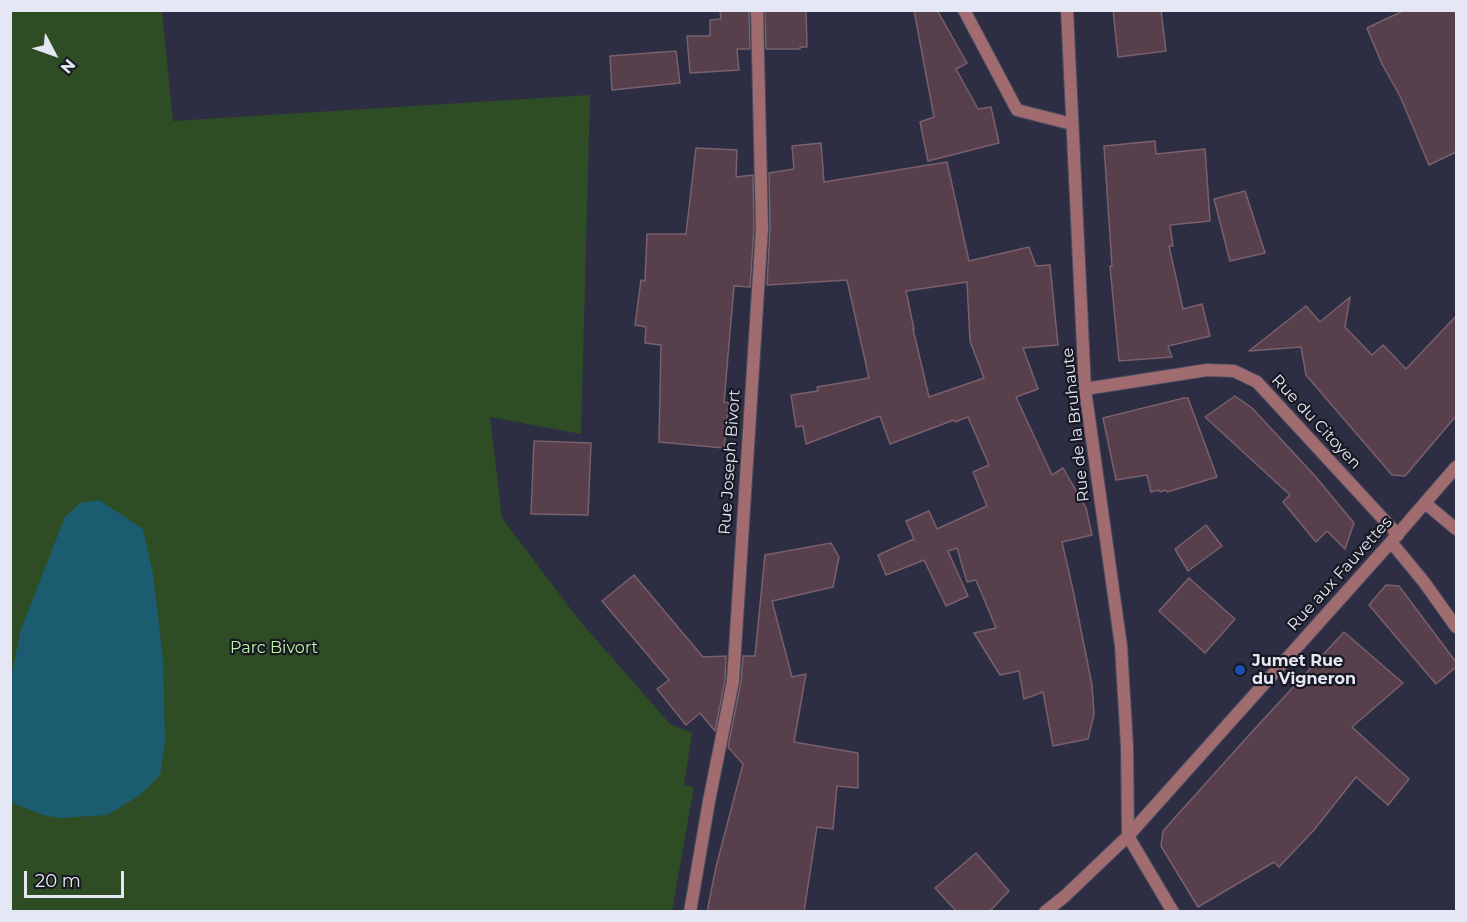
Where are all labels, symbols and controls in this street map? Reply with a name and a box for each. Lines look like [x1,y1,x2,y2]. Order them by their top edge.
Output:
north arrow [24,24,84,84]
text: N [57,55,79,77]
street label: Rue de la Bruhaute [1058,347,1094,503]
street label: Rue du Citoyen [1267,371,1365,473]
street label: Rue Joseph Bivort [715,389,745,535]
street label: Rue aux Fauvettes [1284,513,1396,635]
park label: Parc Bivort [230,638,318,658]
place label: Jumet Rue du Vigneron [1252,651,1356,689]
marker: Jumet Rue du Vigneron [1233,663,1247,677]
scale bar [27,859,128,897]
text: 20 m [35,870,81,892]

